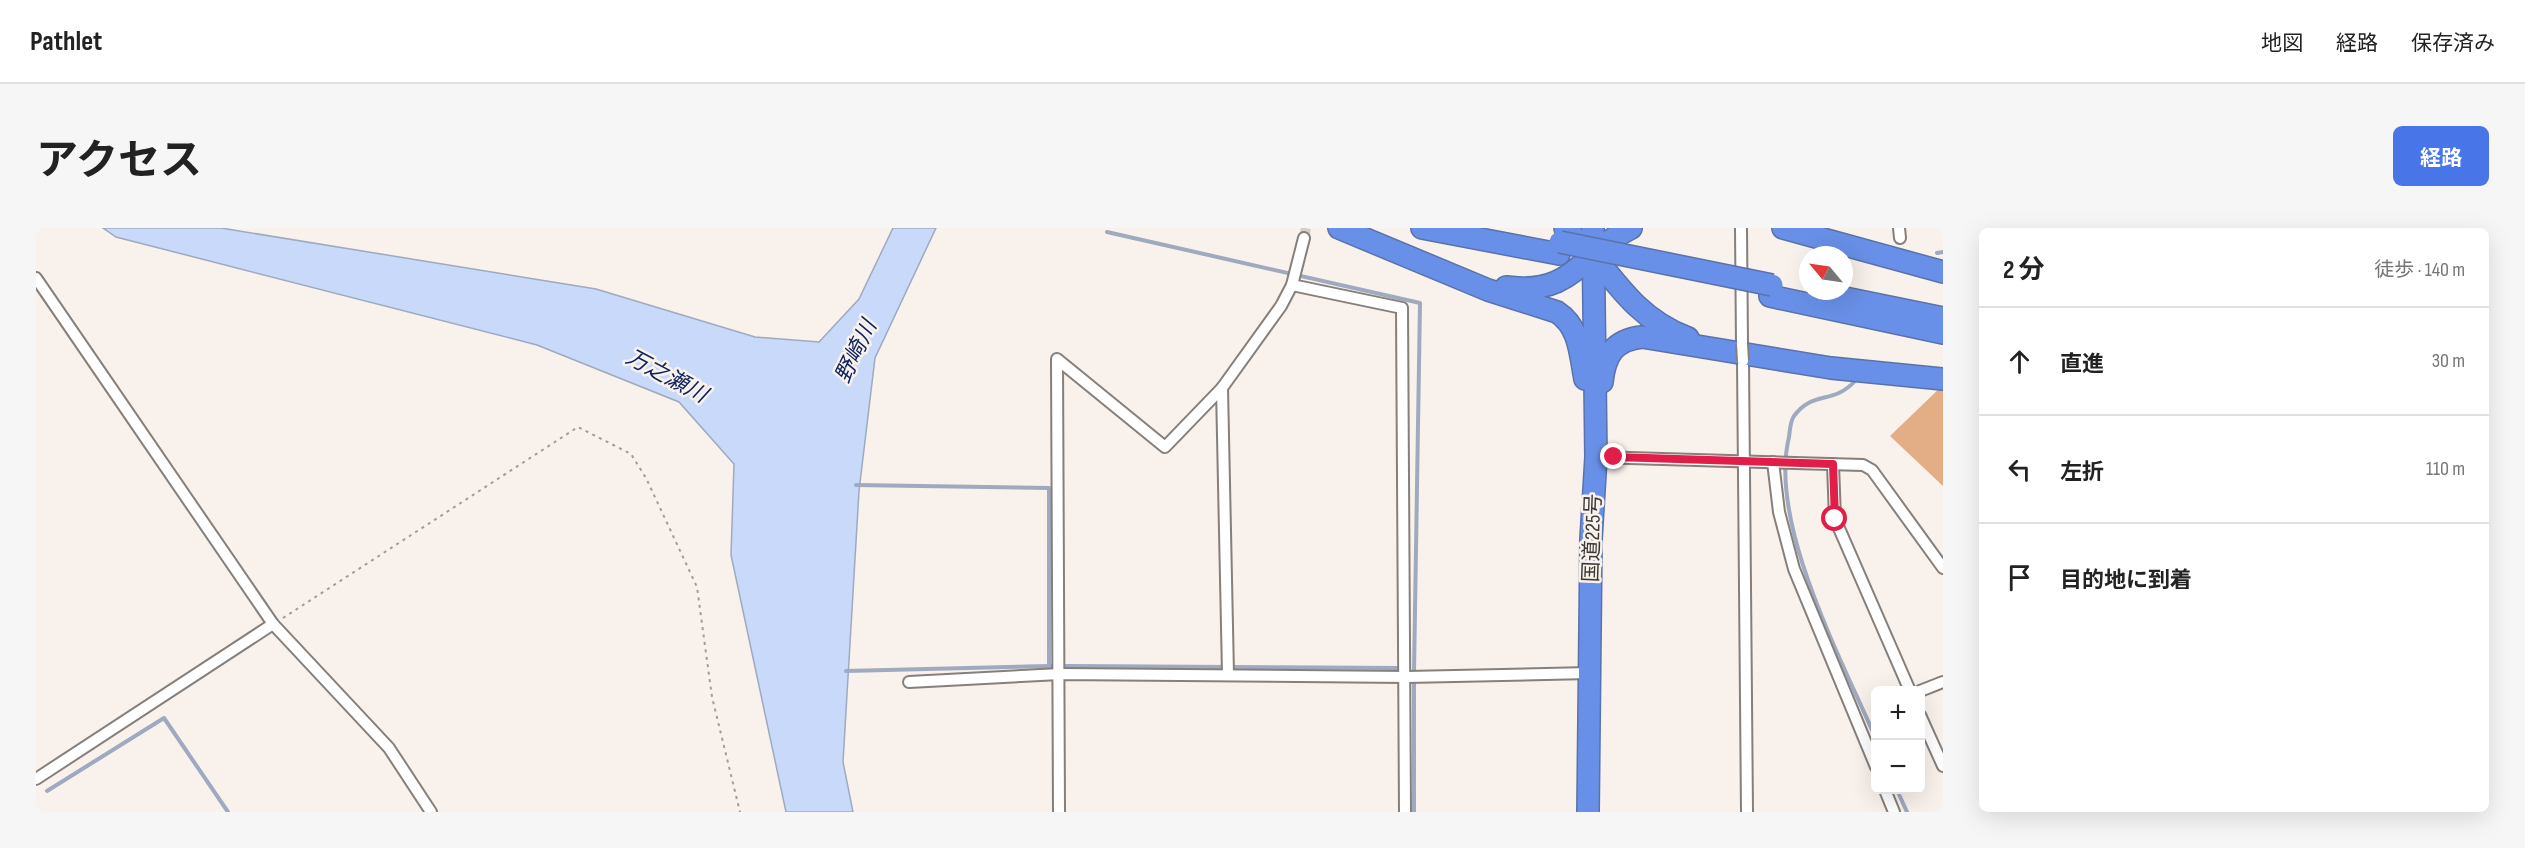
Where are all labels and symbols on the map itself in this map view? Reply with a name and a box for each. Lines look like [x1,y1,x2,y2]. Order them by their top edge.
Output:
north arrow [1799,246,1853,300]
water label: 野崎川 [830,314,884,387]
water label: 万之瀬川 [621,344,713,410]
route end [1600,443,1626,469]
street label: 国道225号 [1578,493,1607,583]
route start [1821,505,1847,531]

